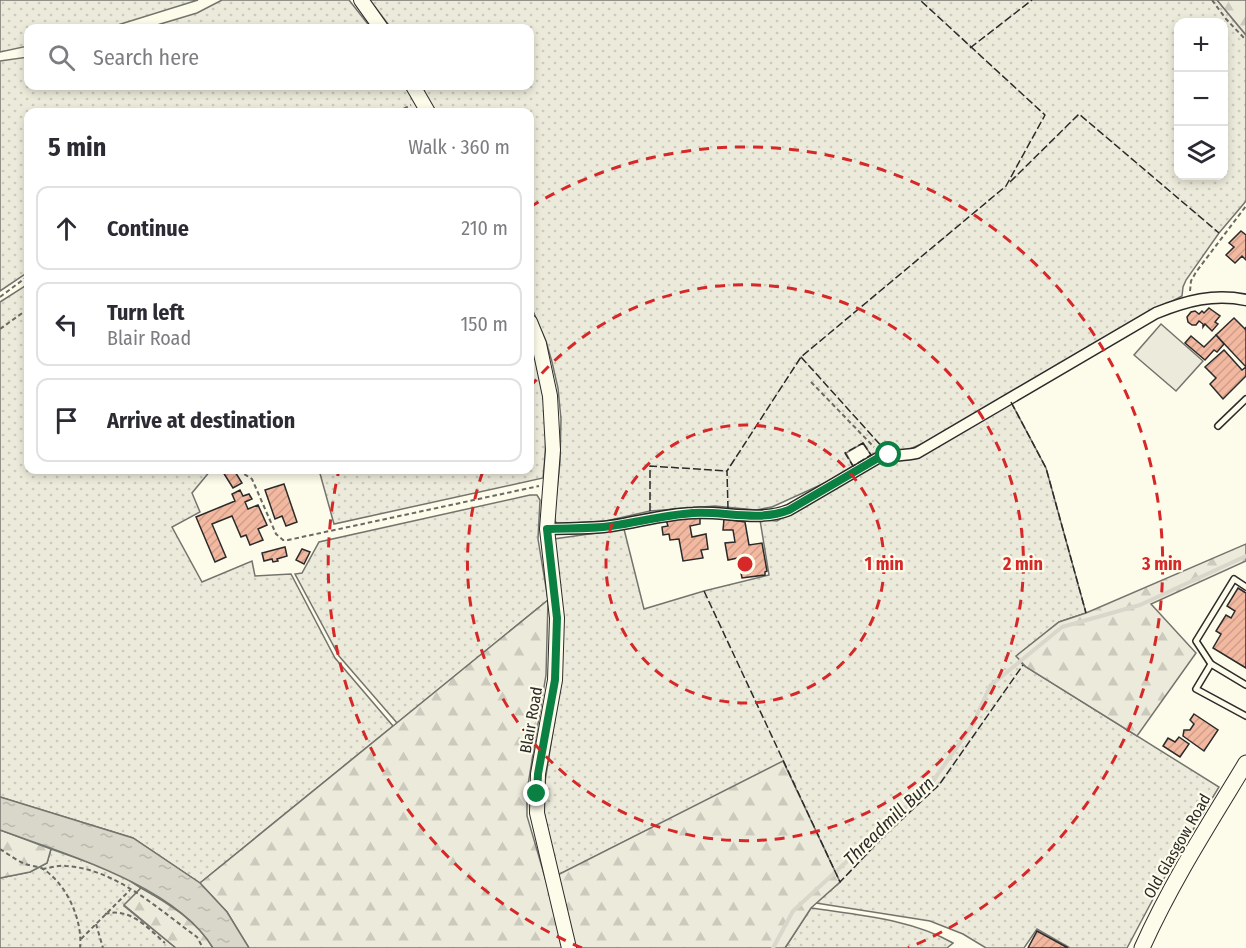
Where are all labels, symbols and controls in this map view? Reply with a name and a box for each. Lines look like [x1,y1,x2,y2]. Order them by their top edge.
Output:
map controls [1174,18,1228,180]
button: + [1174,18,1228,72]
search box [24,24,534,90]
icon: search [45,41,78,74]
text: Search here [93,44,199,71]
button: − [1174,72,1228,126]
button: layers [1174,126,1228,180]
text: 5 min [48,132,106,163]
text: Walk · 360 m [408,135,510,159]
icon: ahead [50,212,83,245]
text: Continue [107,215,189,242]
text: 210 m [461,216,508,240]
text: Turn left [107,299,185,326]
icon: left [50,308,83,341]
text: 150 m [461,312,508,336]
text: Blair Road [107,326,191,350]
icon: arrive [50,404,83,437]
text: Arrive at destination [107,407,295,434]
route start [875,441,901,467]
text: 1 min [864,553,904,575]
text: 2 min [1002,553,1043,575]
text: 3 min [1141,553,1182,575]
centre of rings [735,554,755,574]
street label: Blair Road [516,685,546,755]
water label: Threadmill Burn [839,772,939,870]
route end [523,780,549,806]
street label: Old Glasgow Road [1139,790,1215,902]

